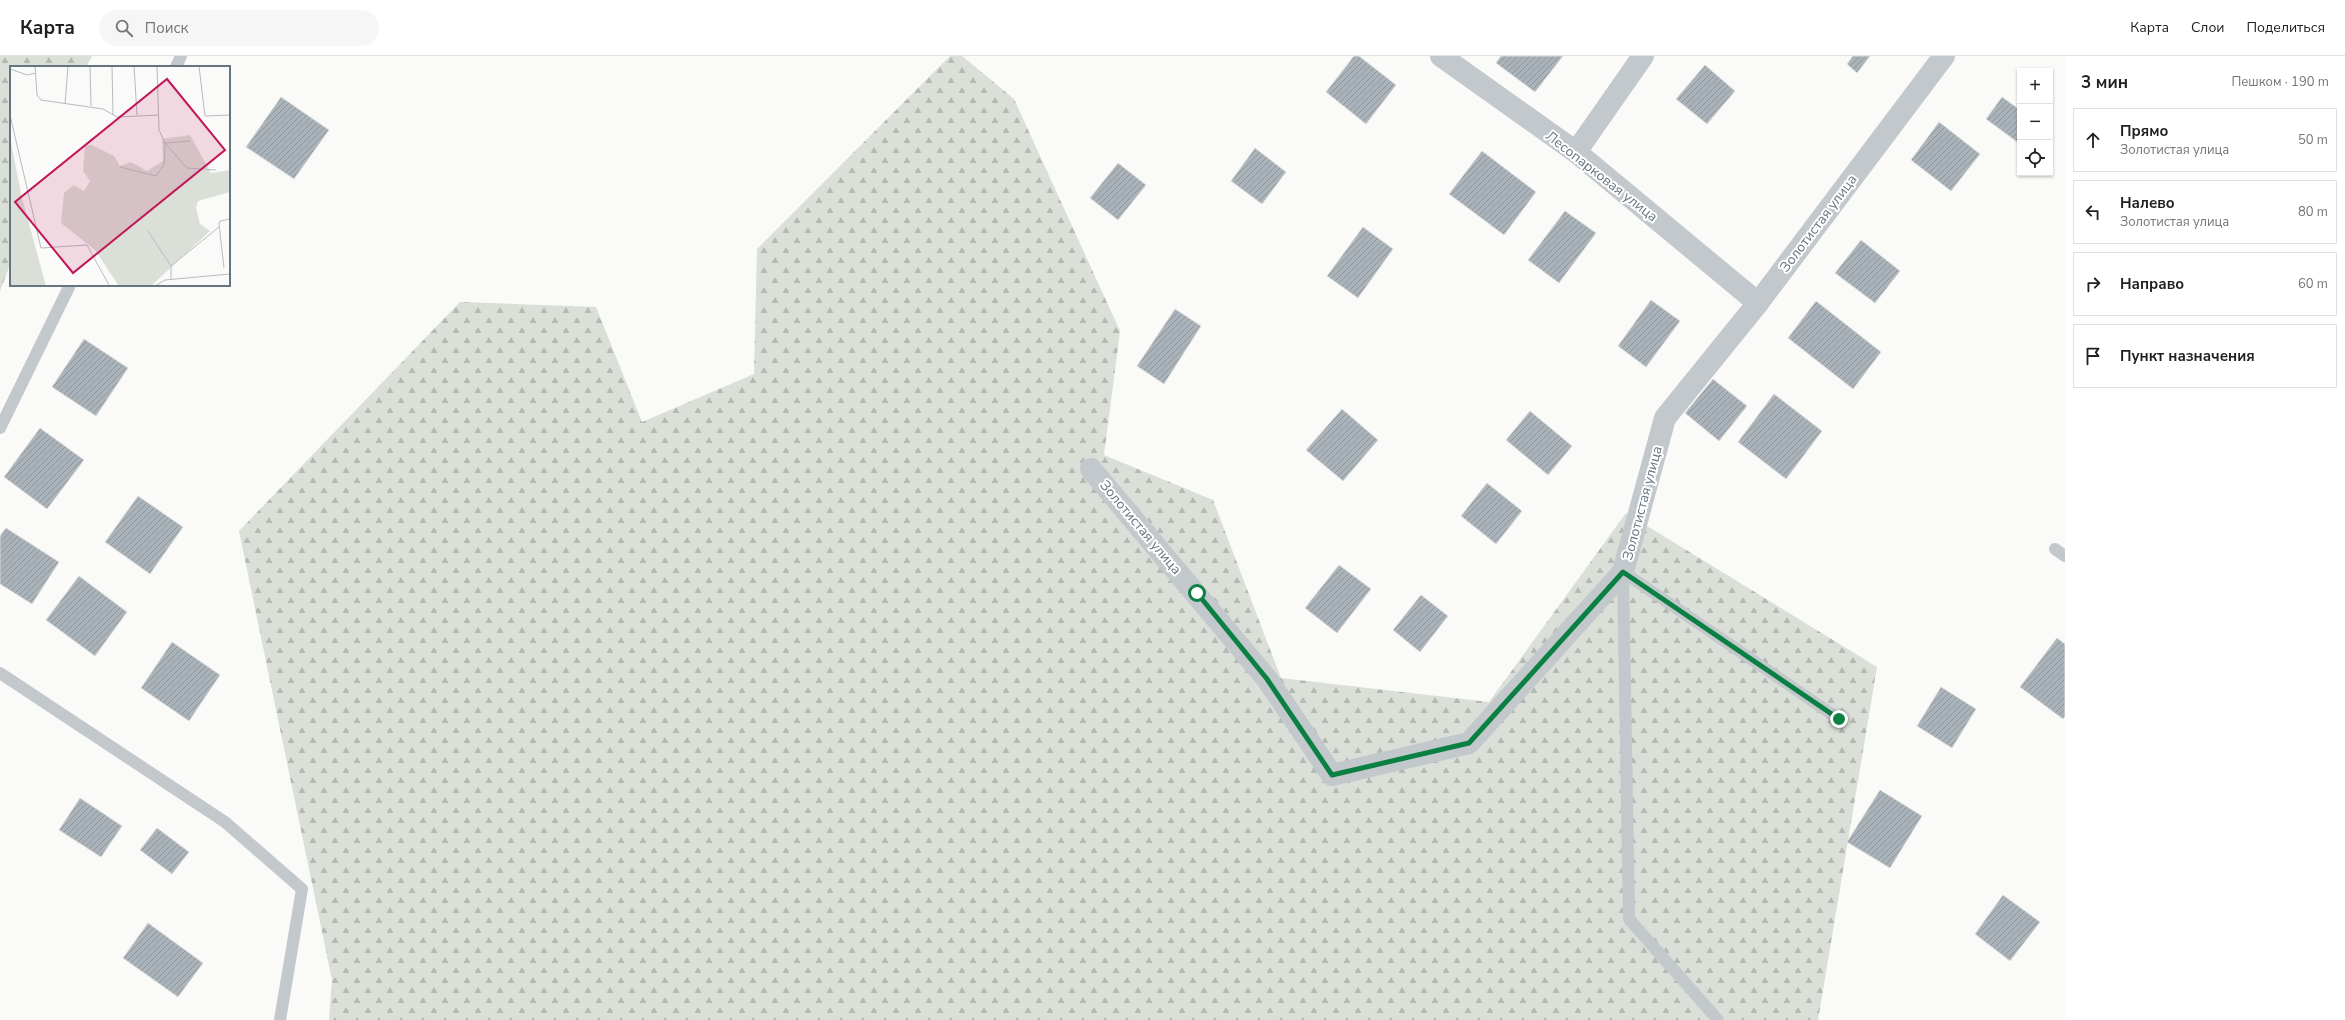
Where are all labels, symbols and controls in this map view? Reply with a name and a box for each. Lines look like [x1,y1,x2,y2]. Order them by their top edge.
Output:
search box [99,10,379,46]
text: Карта [20,15,75,41]
icon: search [113,17,135,39]
text: Поиск [145,18,188,38]
text: Карта [2130,18,2169,37]
text: Слои [2191,18,2225,37]
text: Поделиться [2247,18,2325,37]
inset map [10,66,230,286]
map controls [2017,68,2053,176]
button: + [2017,68,2053,104]
text: 3 мин [2081,71,2128,94]
text: Пешком · 190 m [2231,73,2329,91]
button: − [2017,104,2053,140]
text: Прямо [2120,121,2168,141]
street label: Лесопарковая улица [1542,127,1662,226]
icon: ahead [2082,129,2104,151]
text: 50 m [2298,131,2328,149]
button: locate [2017,140,2053,176]
text: Золотистая улица [2120,141,2229,159]
street label: Золотистая улица [1775,171,1861,276]
text: Налево [2120,193,2175,213]
icon: left [2082,201,2104,223]
text: 80 m [2298,203,2328,221]
text: Золотистая улица [2120,213,2229,231]
icon: right [2082,273,2104,295]
text: Направо [2120,274,2184,294]
text: 60 m [2298,275,2328,293]
icon: arrive [2082,345,2104,367]
text: Пункт назначения [2120,346,2255,366]
street label: Золотистая улица [1618,444,1667,562]
street label: Золотистая улица [1096,476,1186,578]
route start [1188,584,1206,602]
route end [1830,710,1848,728]

